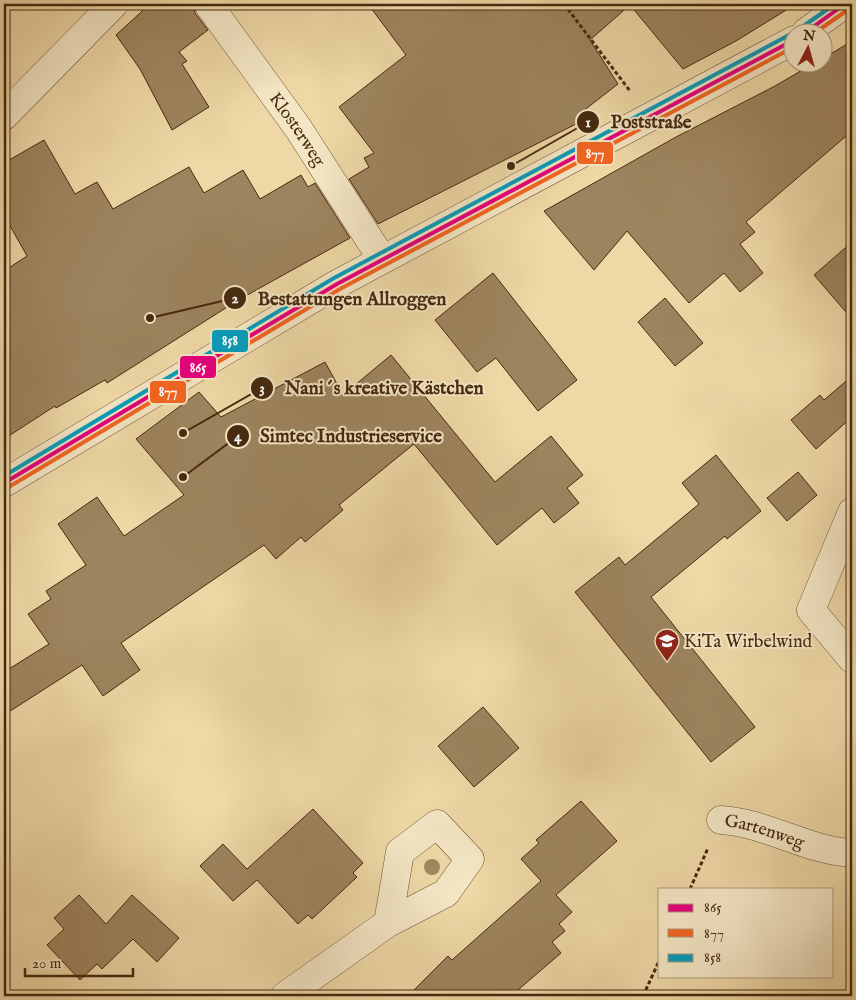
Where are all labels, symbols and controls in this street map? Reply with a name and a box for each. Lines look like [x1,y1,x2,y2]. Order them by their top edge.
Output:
north arrow [784,22,834,72]
text: N [801,26,816,46]
street label: Klosterweg [263,88,330,172]
callout: Poststraße [575,105,701,139]
text: Poststraße [611,111,692,135]
text: 1 [585,113,591,132]
line badge: 877 [576,141,614,165]
text: 877 [586,145,605,163]
callout: Bestattungen Allroggen [223,281,457,315]
text: Bestattungen Allroggen [258,288,446,312]
text: 2 [231,289,239,308]
line badge: 858 [211,329,249,353]
text: 858 [222,332,239,350]
line badge: 865 [179,355,217,379]
text: 865 [190,359,206,377]
callout: Nani´s kreative Kästchen [250,371,494,405]
text: Nani´s kreative Kästchen [283,377,484,401]
text: 3 [259,379,265,398]
line badge: 877 [149,380,187,404]
text: 877 [159,383,178,401]
callout: Simtec Industrieservice [225,419,452,453]
text: Simtec Industrieservice [260,425,442,449]
text: 4 [234,427,242,446]
school or university icon: KiTa Wirbelwind [654,628,680,662]
place label: KiTa Wirbelwind [684,631,812,654]
street label: Gartenweg [723,810,807,855]
legend [658,888,834,978]
text: 865 [704,898,722,917]
text: 877 [704,924,724,943]
scale bar [25,945,132,977]
text: 858 [704,948,721,967]
text: 20 m [32,954,62,973]

